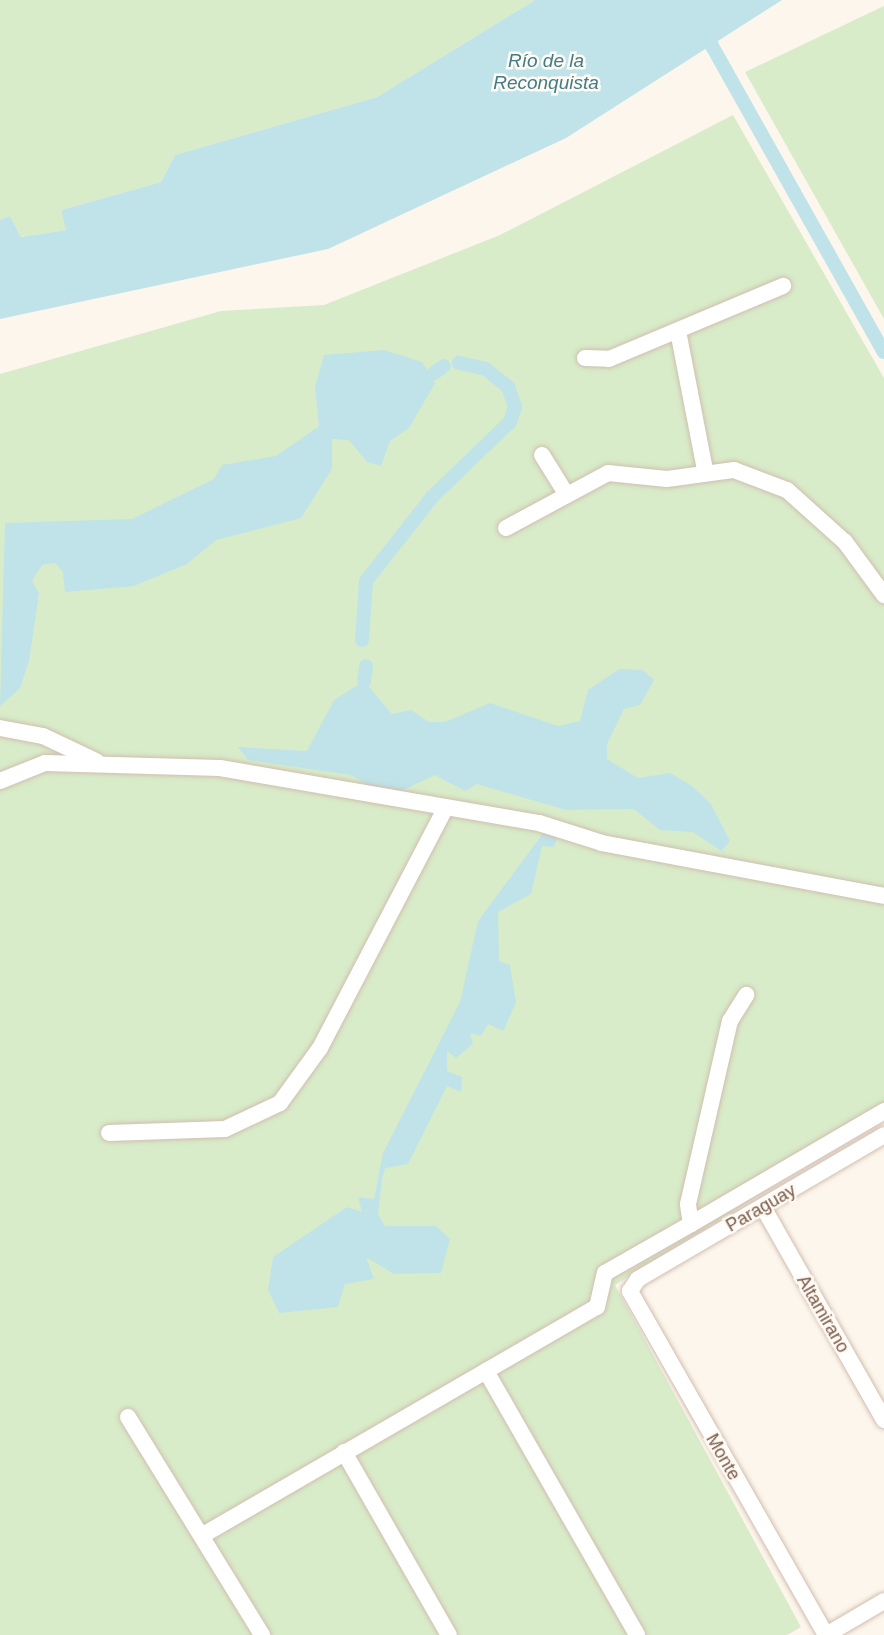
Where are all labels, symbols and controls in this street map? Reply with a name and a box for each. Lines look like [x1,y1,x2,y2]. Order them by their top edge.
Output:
water label: Río de la Reconquista [493,50,599,94]
street label: Paraguay [722,1179,800,1237]
street label: Altamirano [792,1271,854,1357]
street label: Monte [701,1430,745,1484]

